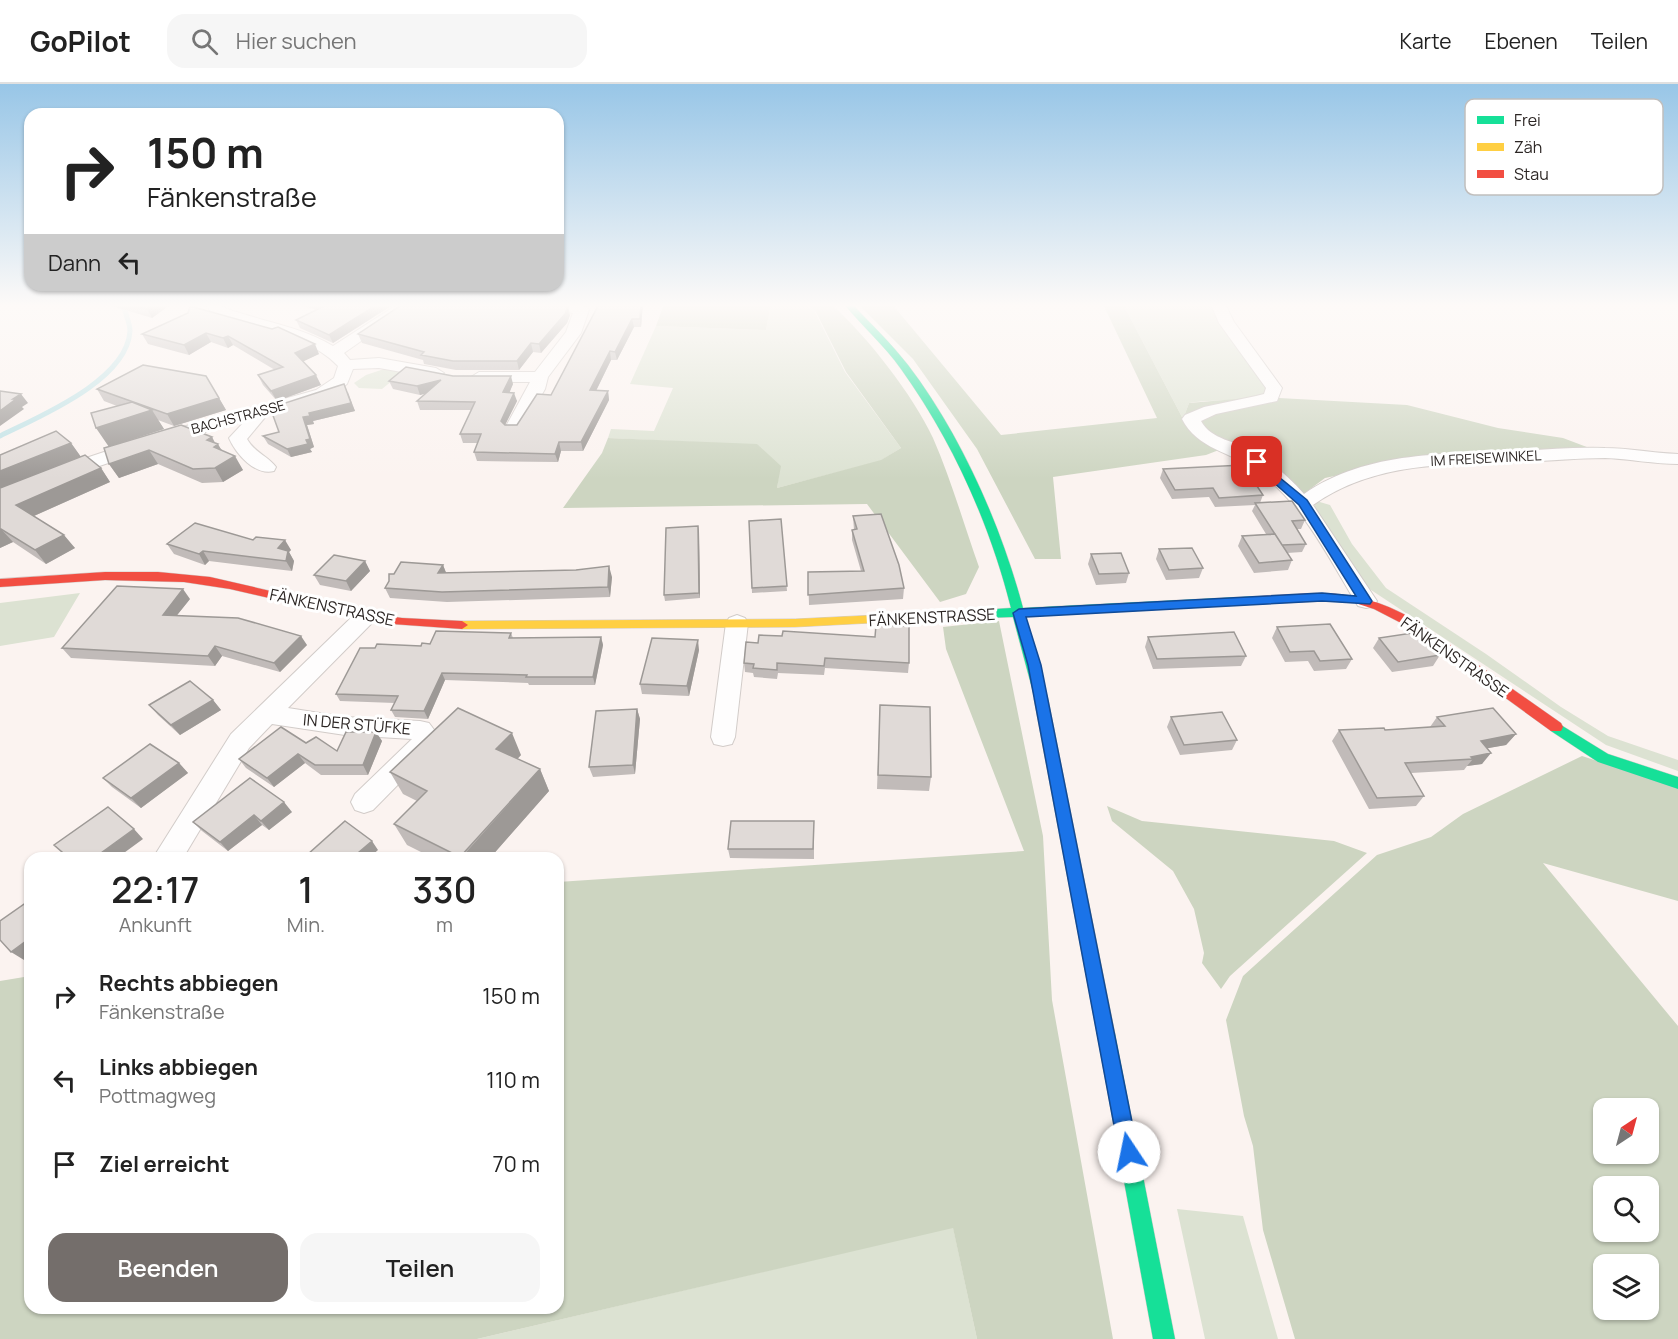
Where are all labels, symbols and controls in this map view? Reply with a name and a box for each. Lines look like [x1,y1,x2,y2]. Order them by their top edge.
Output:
search box [167,14,587,68]
text: GoPilot [30,22,131,60]
icon: search [188,25,221,58]
text: Hier suchen [236,26,357,56]
text: Karte [1399,27,1451,55]
text: Ebenen [1484,27,1558,55]
text: Teilen [1591,27,1648,55]
legend [1465,99,1663,195]
text: Frei [1514,109,1541,131]
text: 150 m [147,123,264,181]
icon: right [48,132,126,210]
text: Zäh [1514,136,1542,158]
text: Stau [1514,163,1549,185]
text: Fänkenstraße [147,178,317,215]
icon: left [113,246,146,279]
text: Dann [48,248,101,278]
street label: BACHSTRASSE [189,395,287,438]
pin [1231,436,1282,487]
icon: arrive [1240,445,1273,478]
street label: IM FREISEWINKEL [1430,445,1542,470]
street label: FÄNKENSTRASSE [268,583,396,631]
street label: FÄNKENSTRASSE [868,603,996,631]
street label: FÄNKENSTRASSE [1397,612,1513,702]
street label: IN DER STÜFKE [302,708,412,740]
text: 22:17 [111,865,199,914]
text: 1 [298,865,313,914]
text: 330 [412,865,477,914]
text: Ankunft [119,911,192,938]
text: Min. [287,911,325,938]
text: m [436,911,453,938]
text: Rechts abbiegen [99,968,278,998]
icon: right [48,980,81,1013]
text: 150 m [482,981,540,1011]
text: Fänkenstraße [99,998,225,1025]
text: Links abbiegen [99,1052,258,1082]
icon: left [48,1064,81,1097]
text: 110 m [486,1065,540,1095]
text: Pottmagweg [99,1082,216,1109]
north arrow [1593,1098,1659,1164]
map controls [1593,1098,1659,1320]
position arrow [1097,1120,1161,1184]
icon: arrive [48,1148,81,1181]
text: Ziel erreicht [99,1149,230,1179]
text: 70 m [492,1149,540,1179]
button: search [1593,1176,1659,1242]
button: Beenden [48,1233,288,1302]
button: Teilen [300,1233,540,1302]
button: layers [1593,1254,1659,1320]

